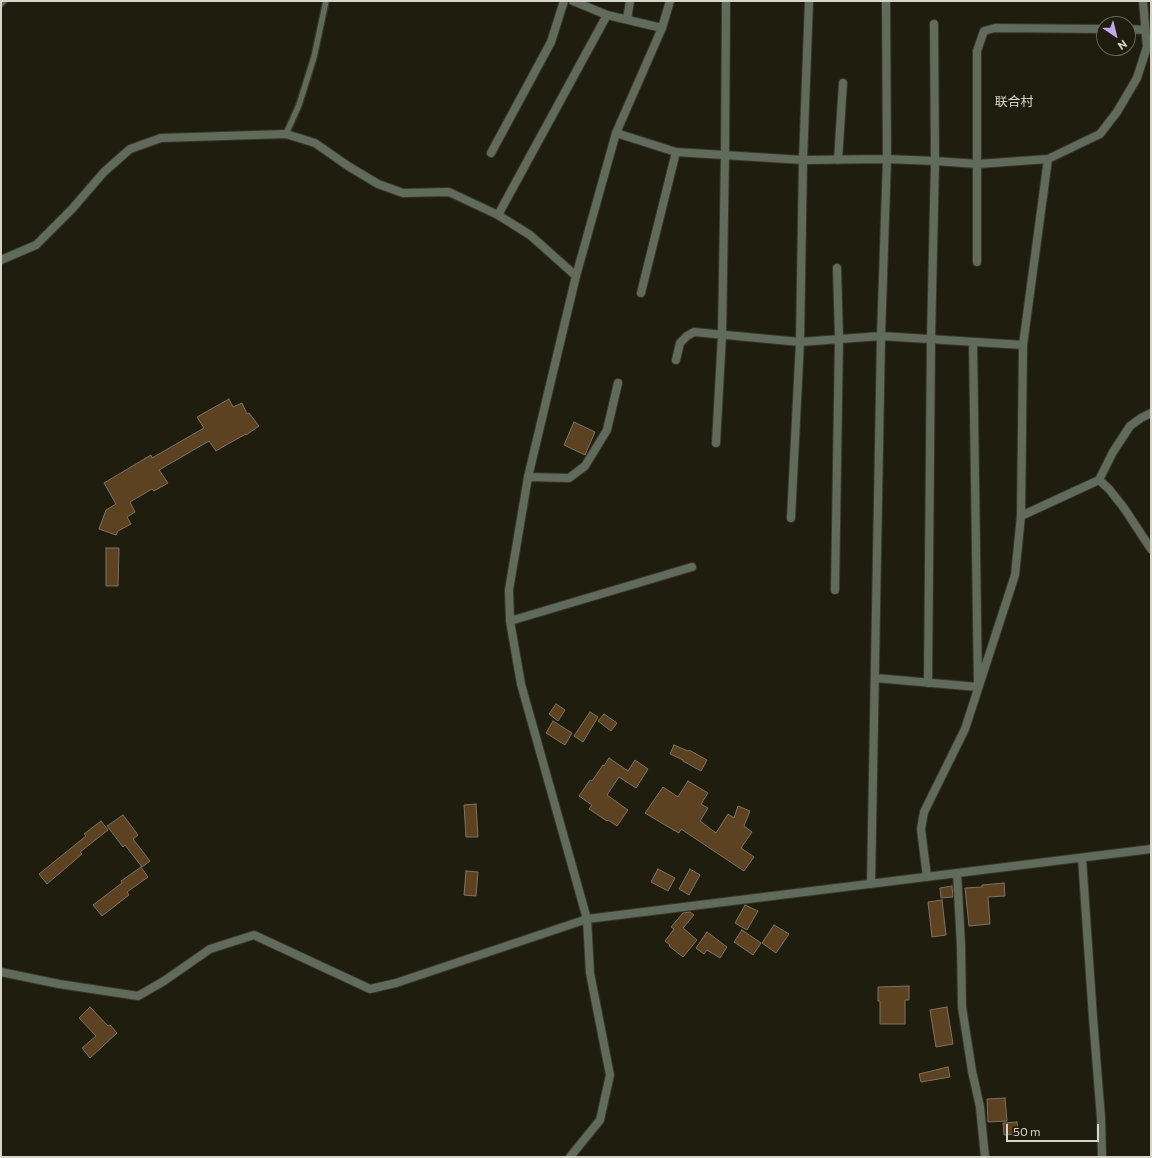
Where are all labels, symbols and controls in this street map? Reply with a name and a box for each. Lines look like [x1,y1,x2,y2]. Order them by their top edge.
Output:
north arrow [1096,16,1136,56]
text: N [1115,38,1130,53]
district label: 联合村 [995,94,1033,110]
scale bar [1008,1116,1101,1142]
text: 50 m [1013,1124,1041,1138]

